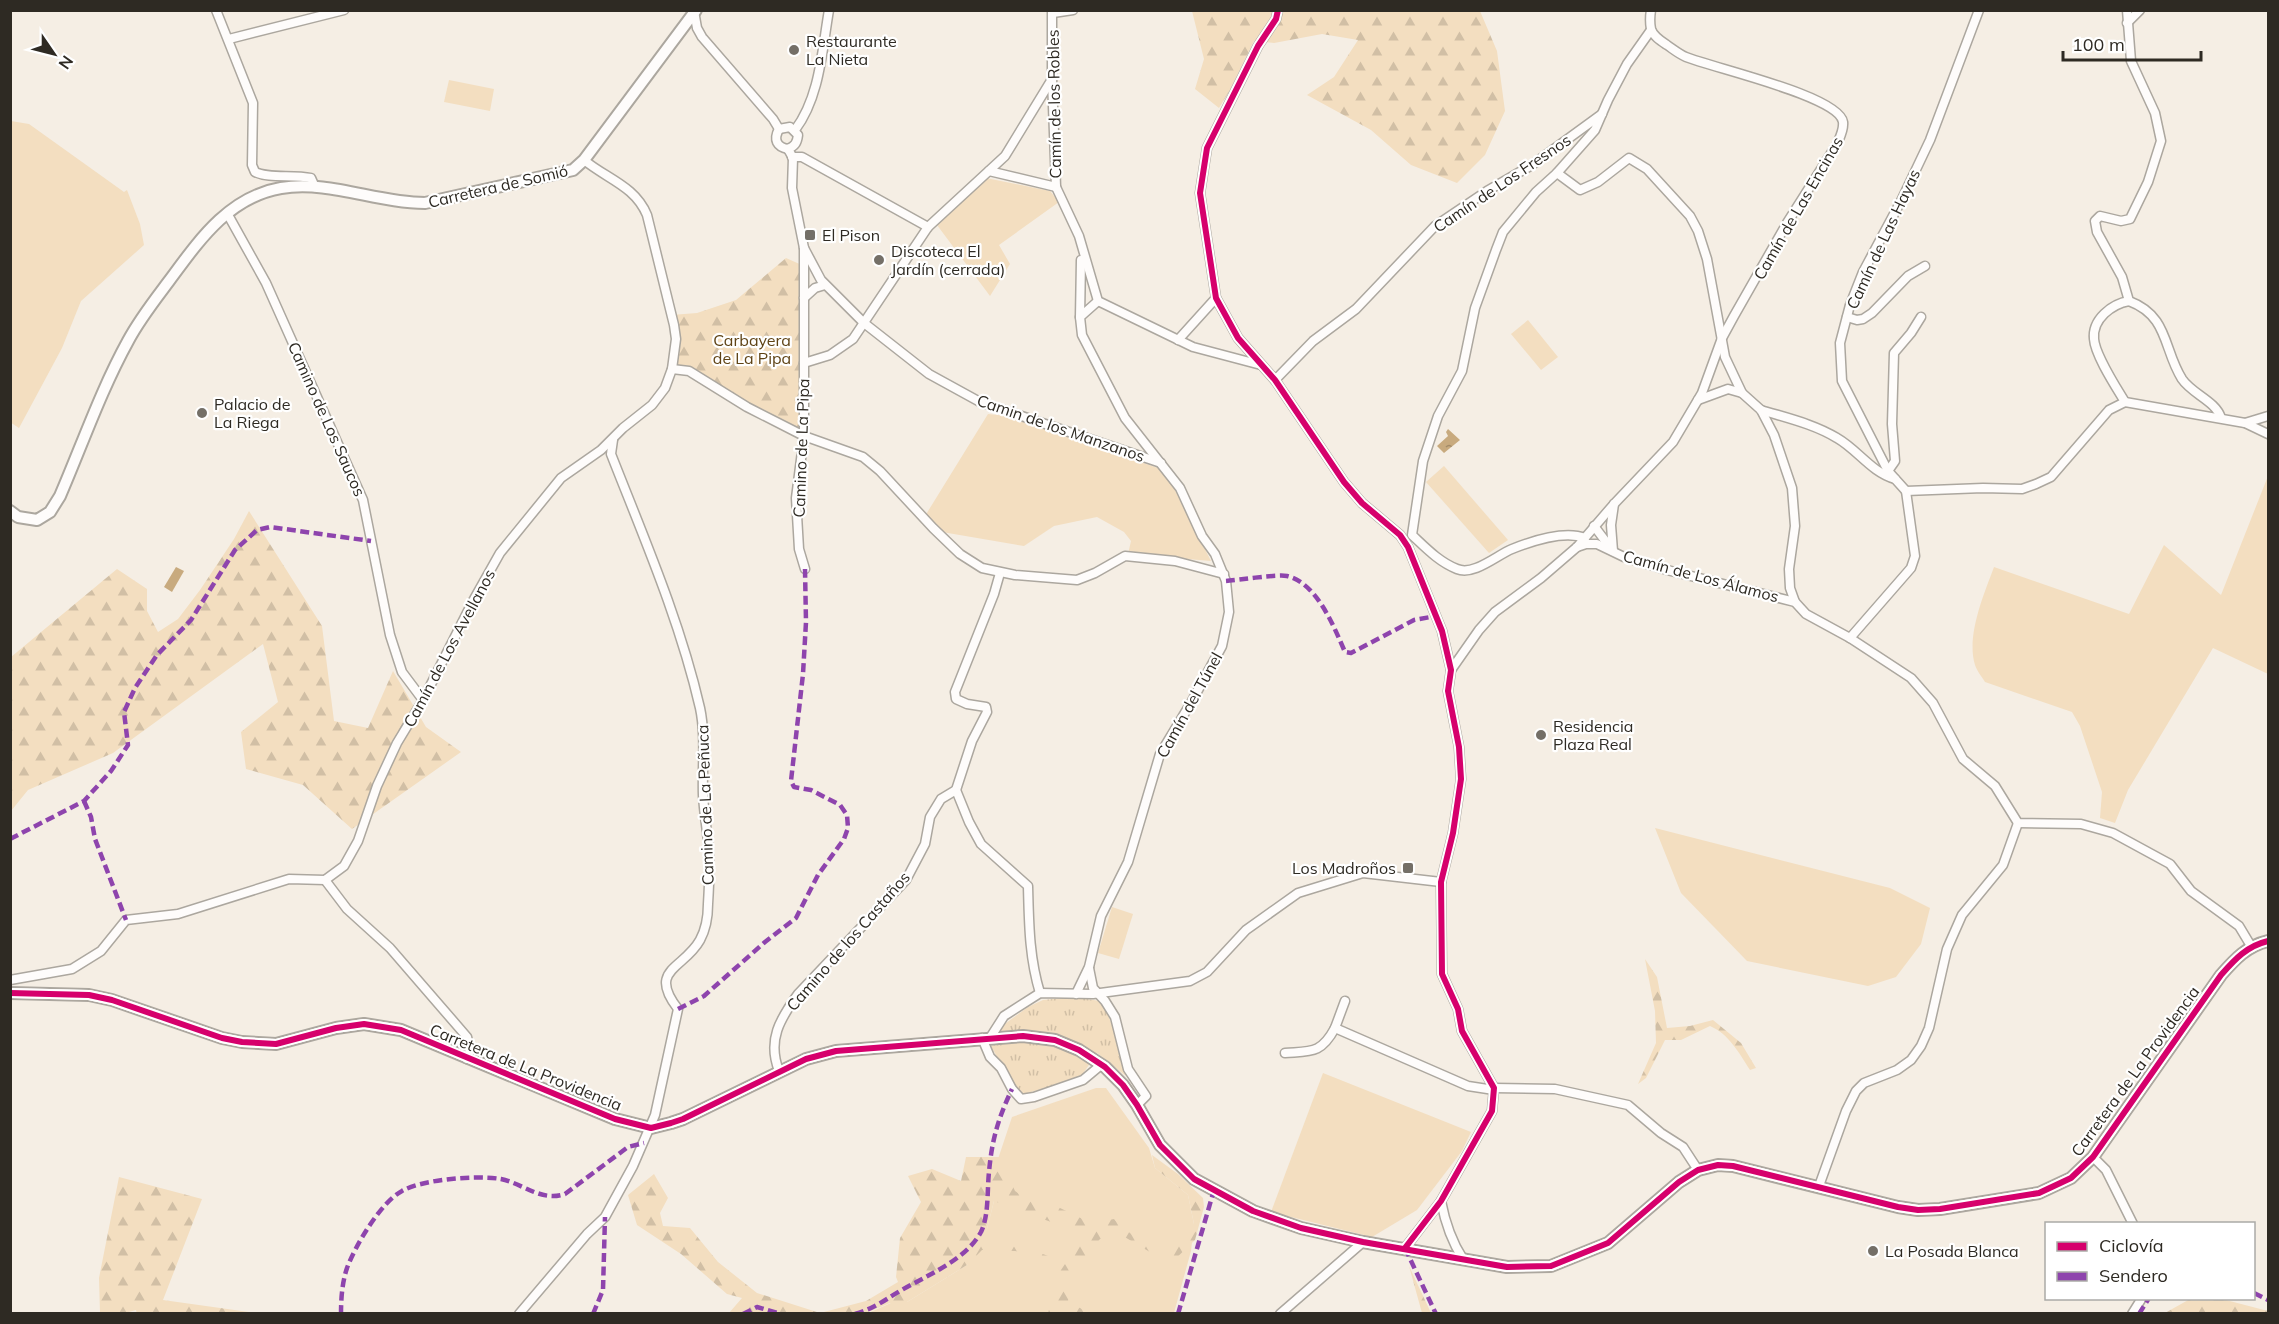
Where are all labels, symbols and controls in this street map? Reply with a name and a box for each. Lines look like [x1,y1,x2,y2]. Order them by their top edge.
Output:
north arrow [24,24,84,84]
scale bar [2063,24,2201,62]
street label: Camín de los Robles [1043,29,1065,179]
place label: Restaurante La Nieta [806,31,897,69]
text: 100 m [2072,33,2125,56]
marker: Restaurante La Nieta [787,43,801,57]
text: N [55,52,78,73]
street label: Camín de Los Fresnos [1429,129,1575,236]
street label: Camín de Las Encinas [1749,133,1847,283]
street label: Carretera de Somió [426,160,570,212]
street label: Camín de Las Hayas [1842,166,1924,312]
place label: El Pison [822,225,880,245]
marker: El Pison [803,228,817,242]
place label: Discoteca El Jardín (cerrada) [891,241,1005,279]
marker: Discoteca El Jardín (cerrada) [872,253,886,267]
park label: Carbayera de La Pipa [713,330,791,368]
street label: Camino de Los Saucos [284,339,370,499]
street label: Camino de La Pipa [789,378,813,518]
street label: Camin de los Manzanos [974,390,1148,466]
place label: Palacio de La Riega [214,394,290,432]
marker: Palacio de La Riega [195,406,209,420]
street label: Camín de Los Álamos [1621,546,1781,606]
street label: Camín de Los Avellanos [399,565,499,730]
street label: Camín del Túnel [1152,649,1226,761]
place label: Residencia Plaza Real [1553,716,1633,754]
street label: Camino de La Peñuca [692,724,718,886]
marker: Residencia Plaza Real [1534,728,1548,742]
place label: Los Madroños [1292,858,1396,878]
marker: Los Madroños [1401,861,1415,875]
street label: Camino de los Castaños [782,867,914,1015]
street label: Carretera de La Providencia [2067,982,2203,1160]
street label: Carretera de La Providencia [427,1019,625,1115]
legend [2045,1222,2255,1300]
text: Ciclovía [2099,1234,2164,1257]
place label: La Posada Blanca [1885,1241,2019,1261]
marker: La Posada Blanca [1866,1244,1880,1258]
text: Sendero [2099,1264,2168,1287]

